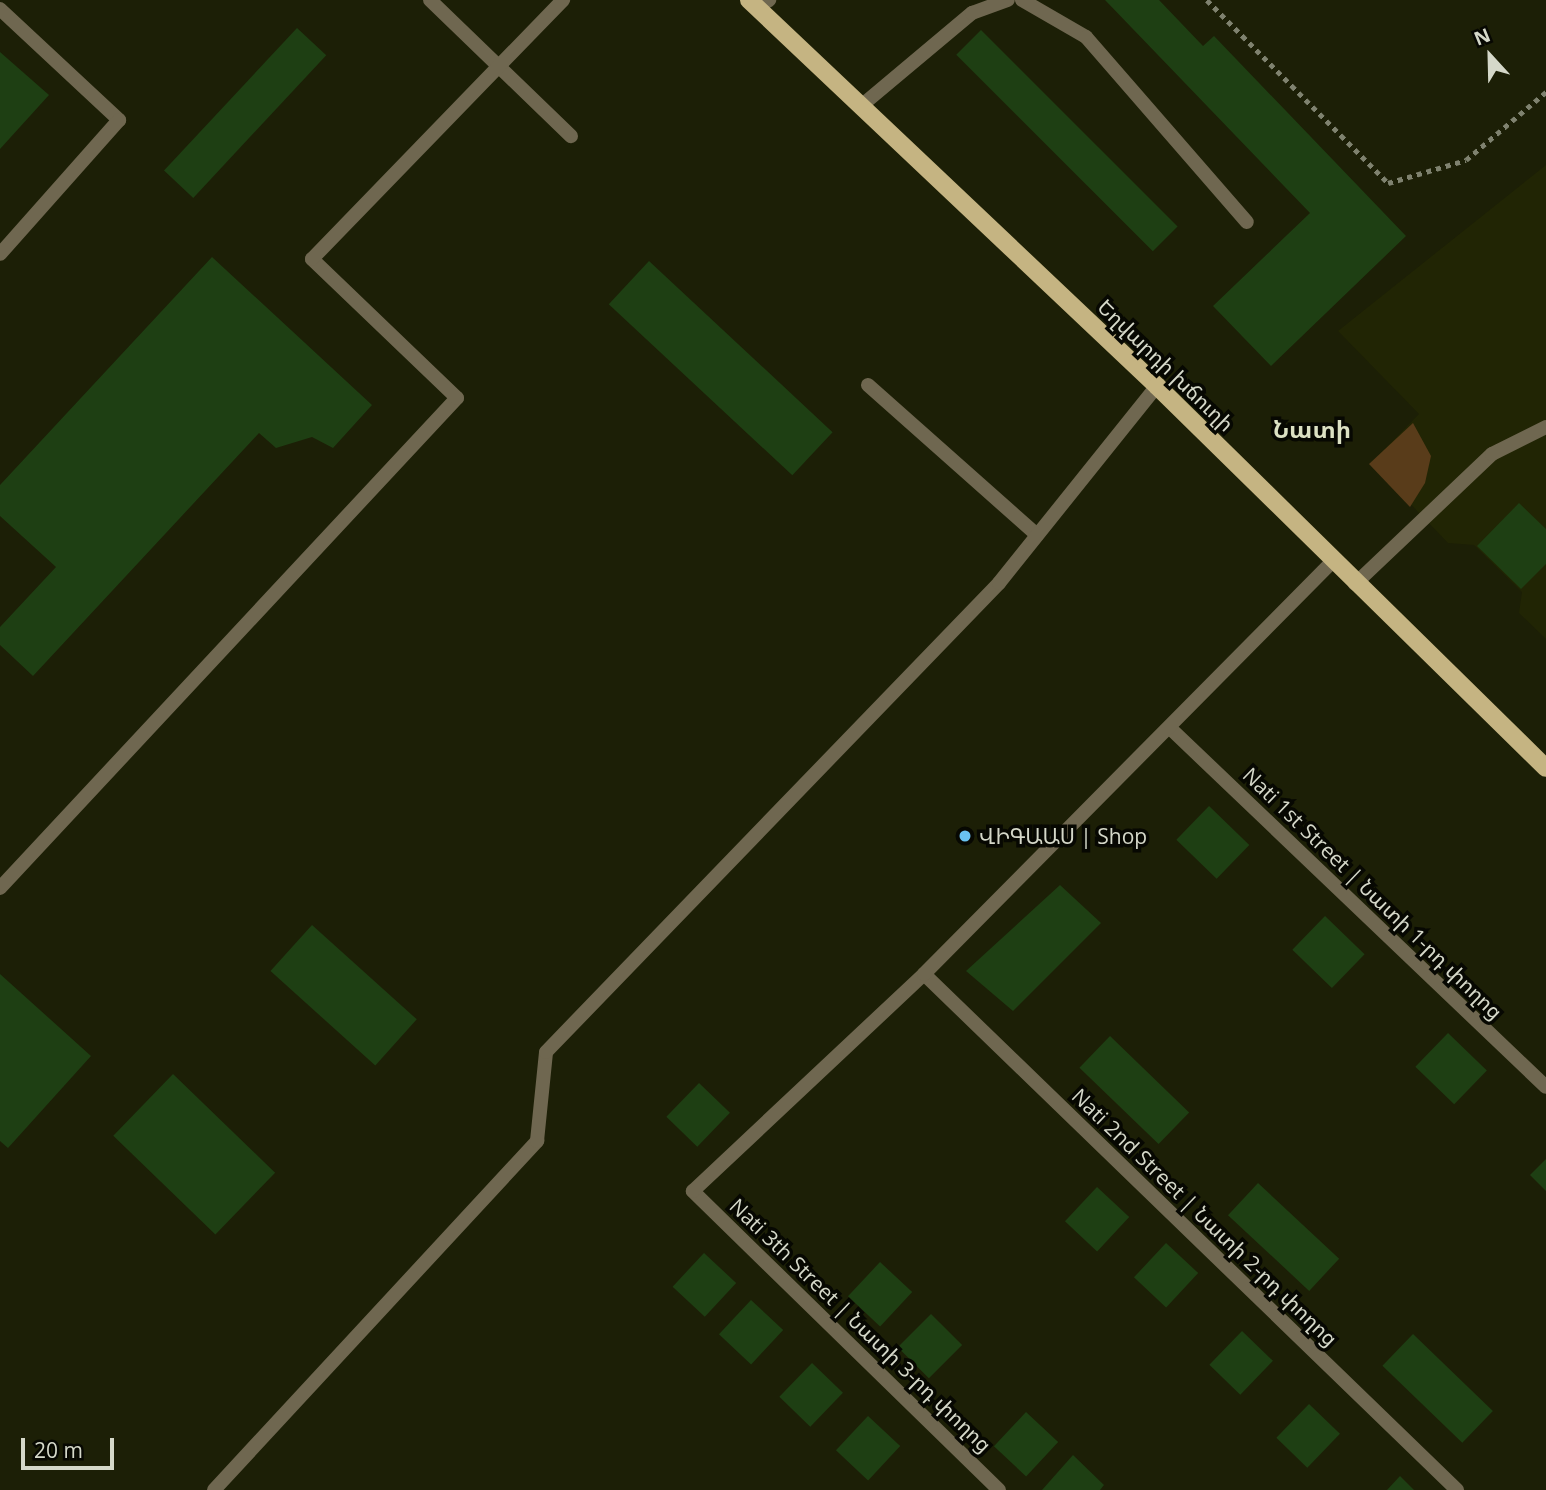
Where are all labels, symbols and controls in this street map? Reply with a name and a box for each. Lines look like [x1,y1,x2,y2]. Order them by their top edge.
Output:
north arrow [1455,21,1525,91]
text: N [1470,22,1494,51]
street label: Եղվարդի խճուղի [1093,294,1239,436]
district label: Նատի [1273,415,1351,443]
street label: Nati 1st Street | Նատի 1-րդ փողոց [1238,762,1508,1024]
place label: ՎԻԳԱԱՍ | Shop [979,823,1147,849]
marker: ՎԻԳԱԱՍ | Shop [957,828,973,844]
street label: Nati 2nd Street | Նատի 2-րդ փողոց [1067,1083,1343,1351]
street label: Nati 3th Street | Նատի 3-րդ փողոց [725,1193,997,1457]
scale bar [24,1424,117,1468]
text: 20 m [34,1436,83,1464]

